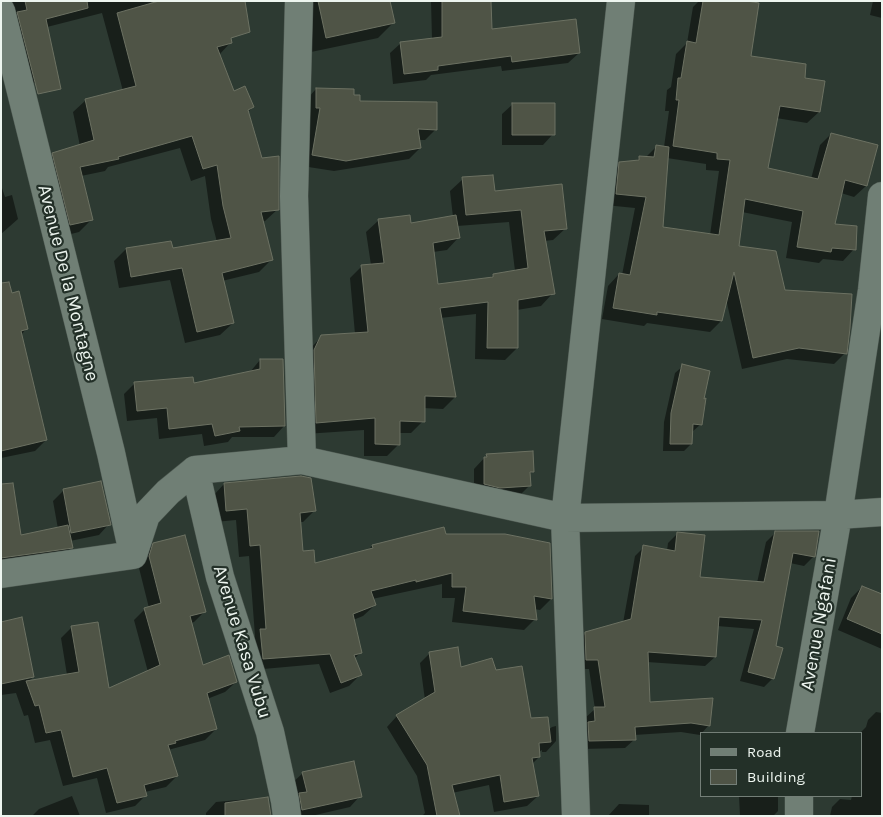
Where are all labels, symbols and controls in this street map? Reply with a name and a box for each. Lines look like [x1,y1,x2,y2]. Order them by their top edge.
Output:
street label: Avenue De la Montagne [33,182,103,384]
street label: Avenue Ngafani [796,555,842,693]
street label: Avenue Kasa Vubu [208,563,276,721]
legend [700,732,863,797]
text: Road [747,743,782,761]
text: Building [747,768,805,786]

